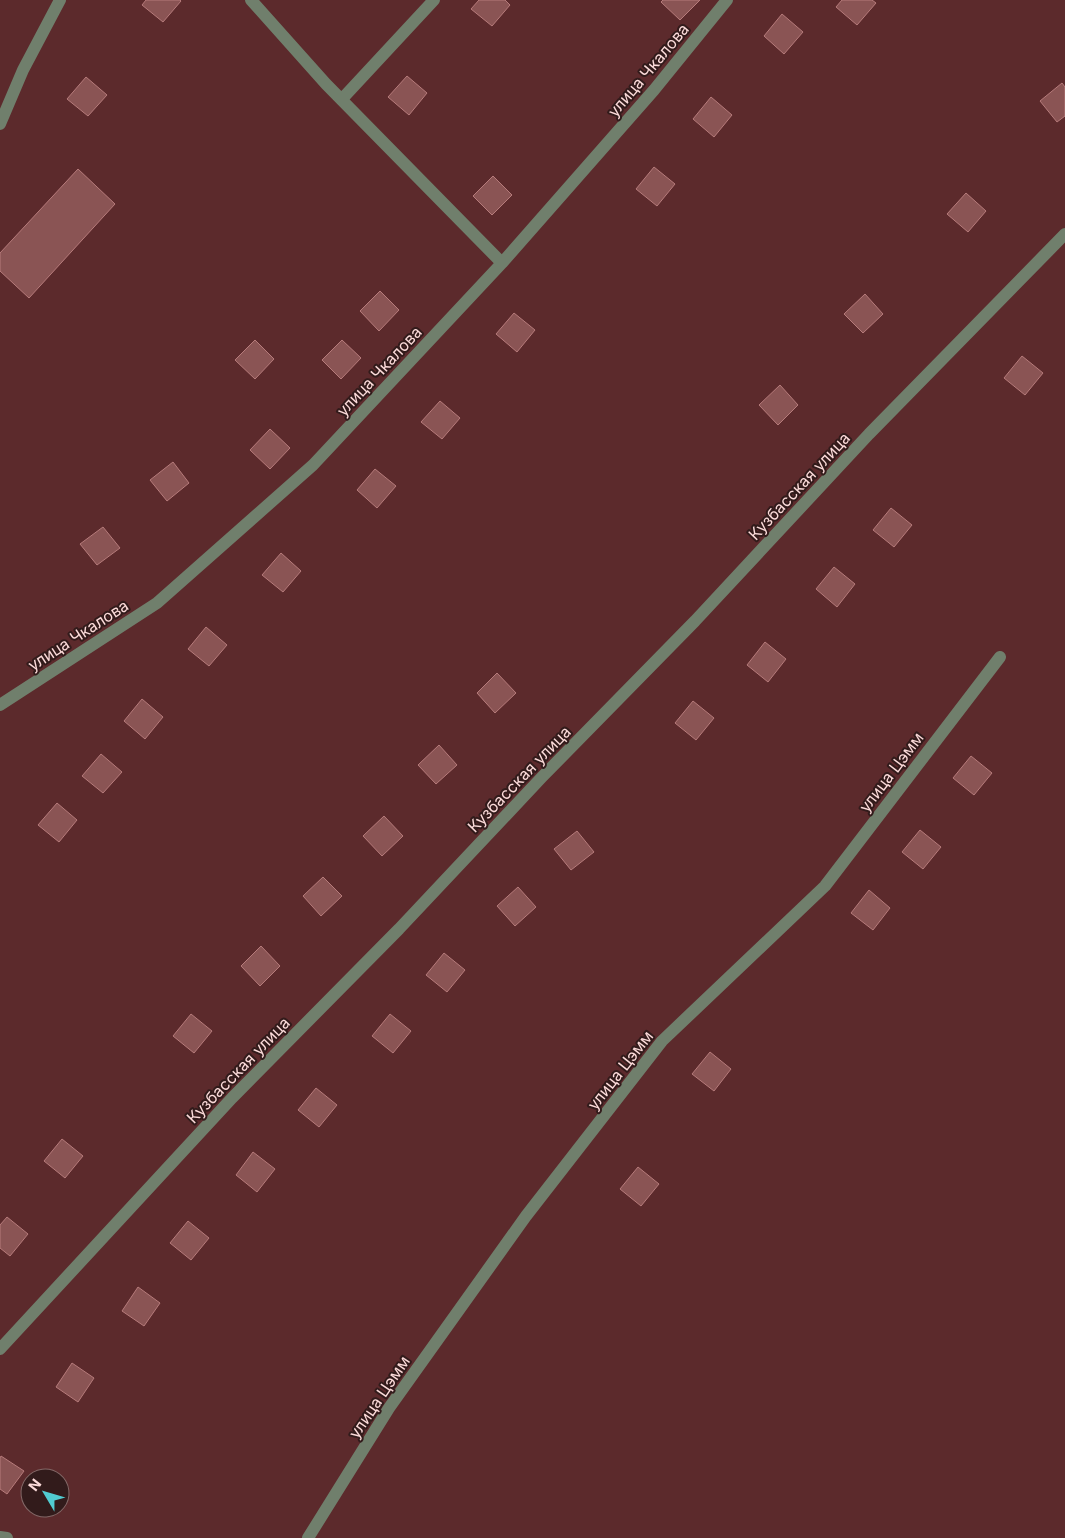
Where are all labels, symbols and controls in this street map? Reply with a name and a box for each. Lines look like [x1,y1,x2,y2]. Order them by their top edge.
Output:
street label: улица Чкалова [603,19,693,121]
street label: улица Чкалова [332,322,426,420]
street label: Кузбасская улица [744,428,854,544]
street label: улица Чкалова [24,595,132,675]
street label: Кузбасская улица [463,722,575,836]
street label: улица Цэмм [854,728,928,816]
street label: Кузбасская улица [182,1013,294,1127]
street label: улица Цэмм [583,1026,657,1114]
street label: улица Цэмм [344,1352,414,1442]
north arrow [20,1468,70,1518]
text: N [24,1475,44,1494]

